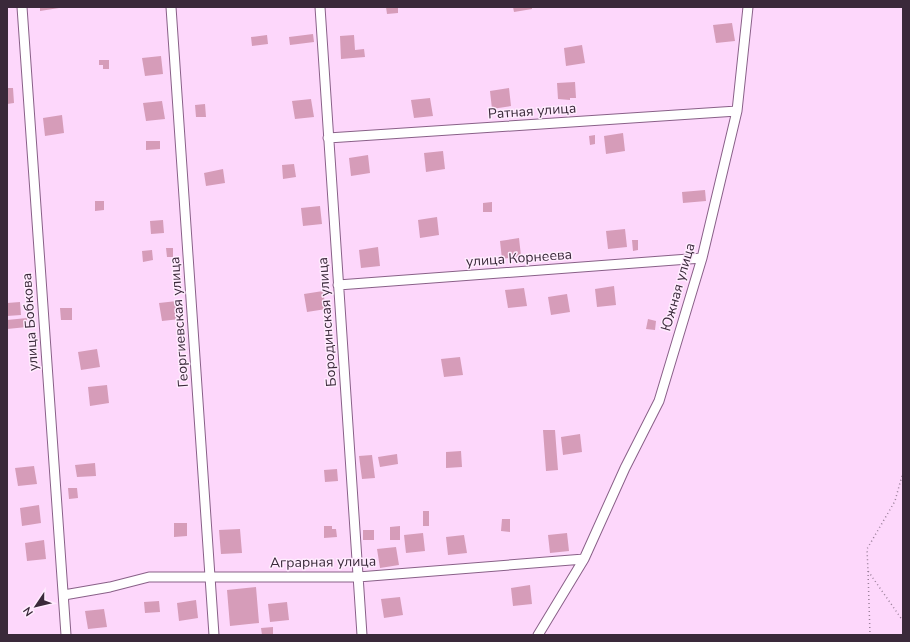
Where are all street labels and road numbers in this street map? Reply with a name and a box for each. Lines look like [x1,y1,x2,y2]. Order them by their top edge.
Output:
street label: Ратная улица [487,98,577,124]
street label: Южная улица [656,241,700,333]
street label: улица Корнеева [465,245,573,271]
street label: Георгиевская улица [165,256,193,388]
street label: Бородинская улица [313,257,341,387]
street label: улица Бобкова [17,272,43,372]
street label: Аграрная улица [270,552,376,572]

